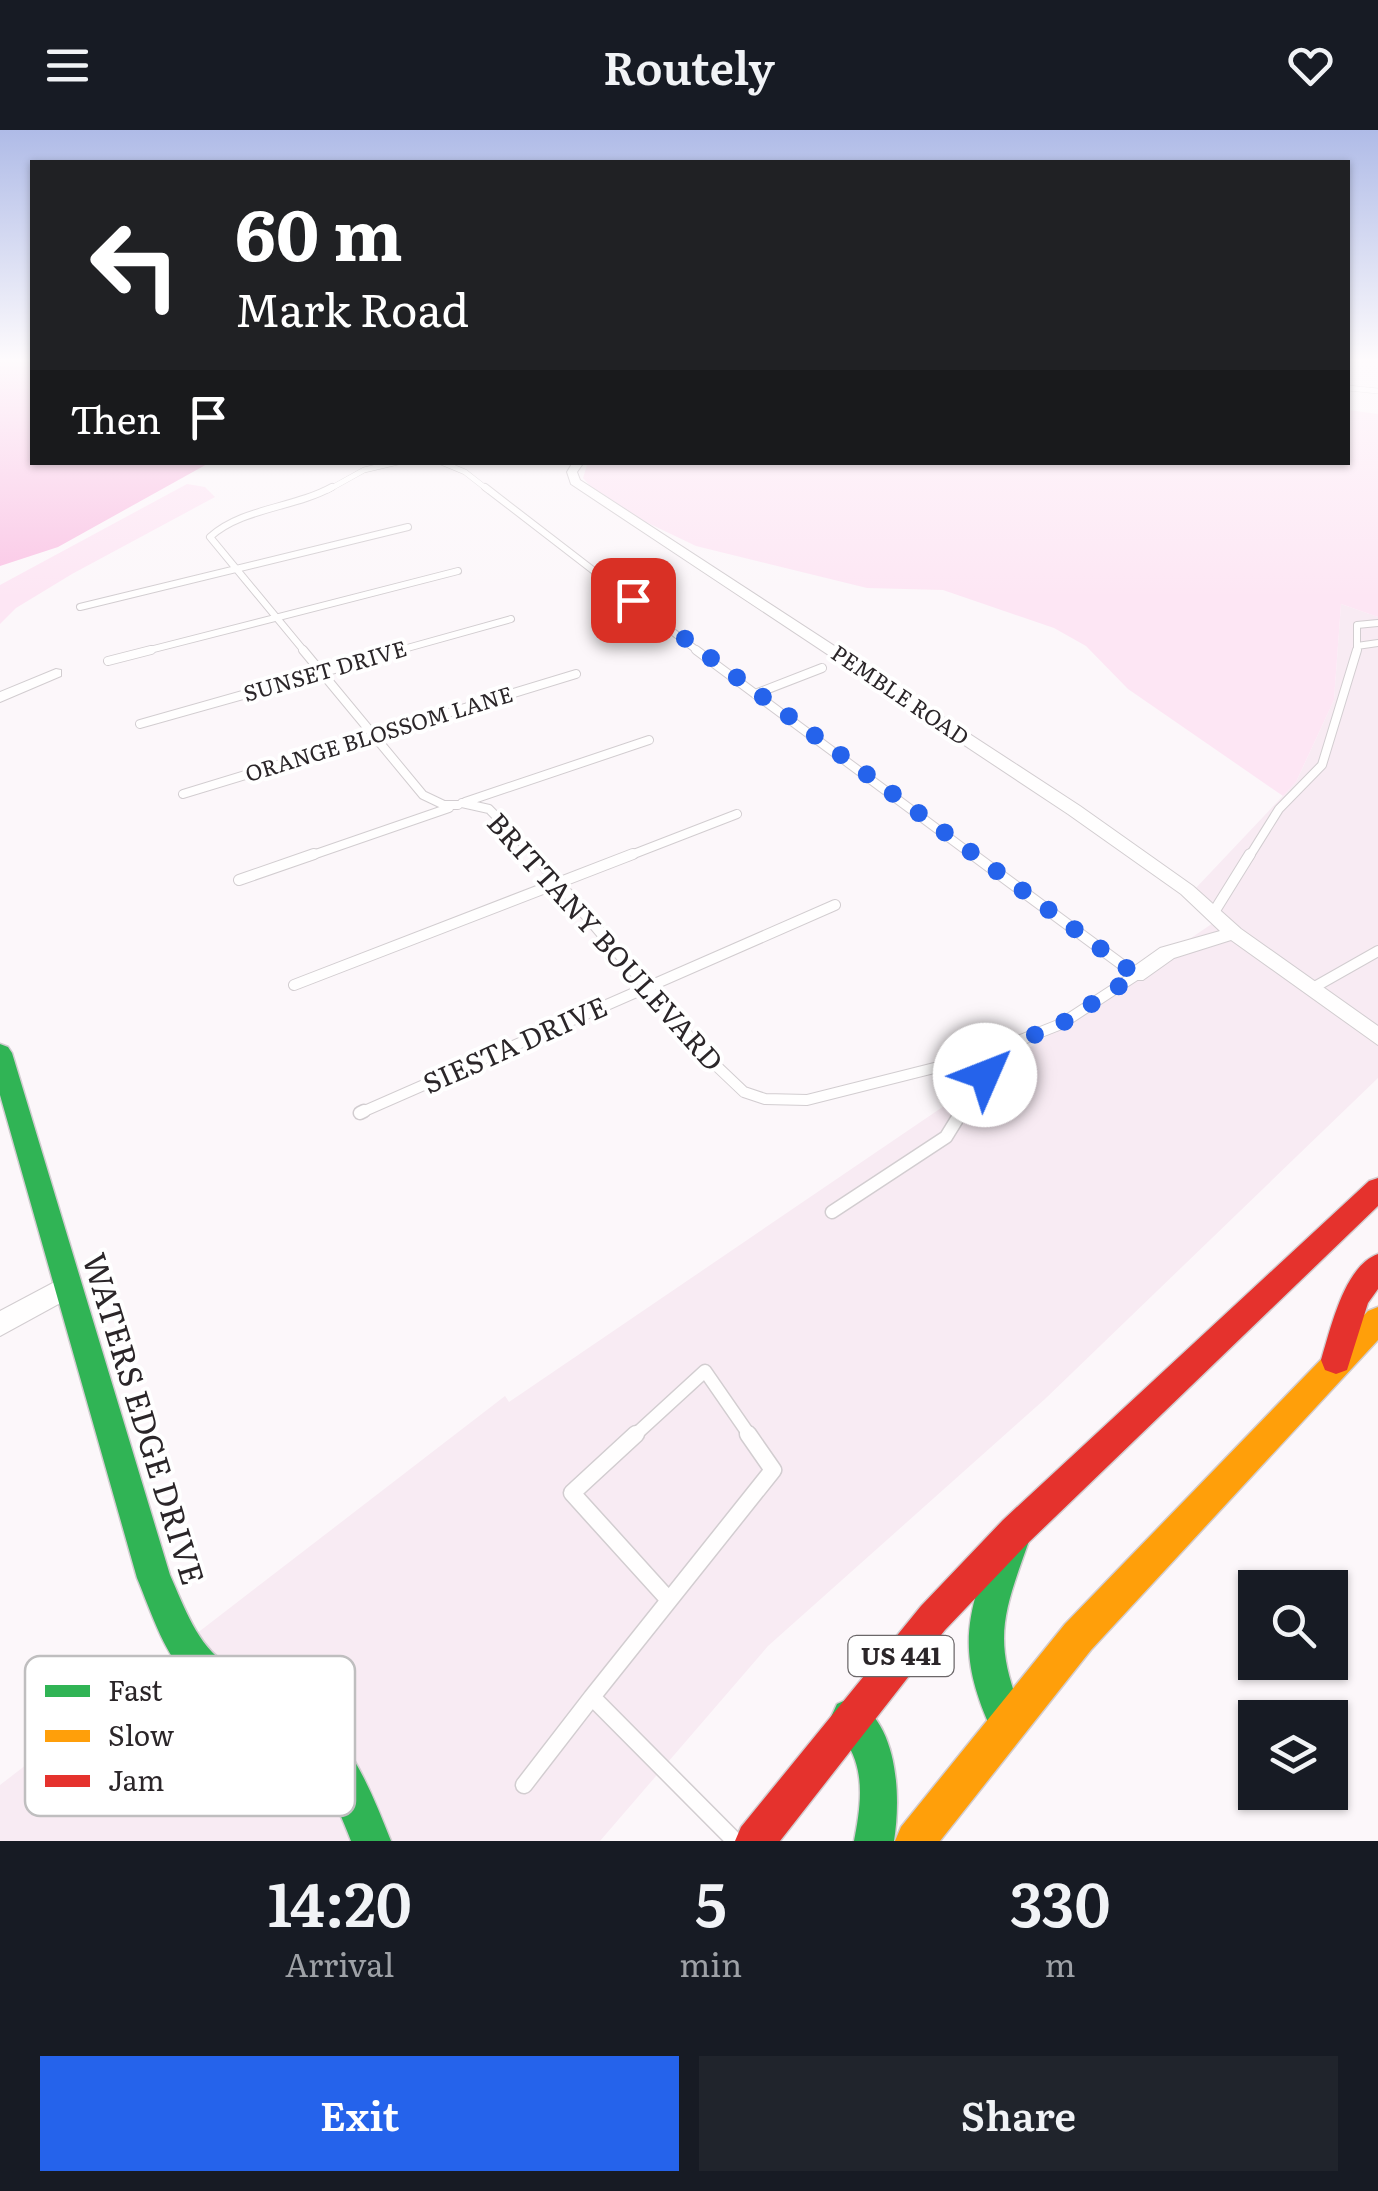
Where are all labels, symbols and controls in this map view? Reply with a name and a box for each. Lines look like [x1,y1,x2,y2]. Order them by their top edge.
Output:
text: Routely [603,32,775,99]
icon: menu [40,38,95,93]
icon: heart [1283,38,1338,93]
text: 60 m [235,179,403,283]
icon: left [70,200,200,330]
text: Mark Road [235,274,469,341]
text: Then [70,389,161,446]
icon: arrive [181,390,236,445]
pin [591,558,676,643]
icon: arrive [606,573,661,628]
street label: SUNSET DRIVE [239,630,410,709]
street label: PEMBLE ROAD [825,635,976,752]
street label: ORANGE BLOSSOM LANE [241,676,517,789]
street label: BRITTANY BOULEVARD [479,802,734,1079]
street label: SIESTA DRIVE [415,984,613,1103]
position arrow [933,1023,1037,1127]
street label: WATERS EDGE DRIVE [73,1246,219,1590]
map controls [1238,1570,1348,1810]
button: search [1238,1570,1348,1680]
road number: US 441 [848,1636,954,1676]
legend [25,1656,355,1816]
text: Fast [108,1668,163,1710]
button: layers [1238,1700,1348,1810]
text: Slow [108,1713,174,1755]
text: Jam [108,1758,164,1800]
text: 14:20 [268,1856,412,1945]
text: 5 [695,1856,727,1945]
text: 330 [1010,1856,1110,1945]
text: Arrival [285,1939,394,1987]
text: min [679,1939,742,1987]
text: m [1045,1939,1076,1987]
button: Exit [40,2056,679,2171]
button: Share [699,2056,1338,2171]

